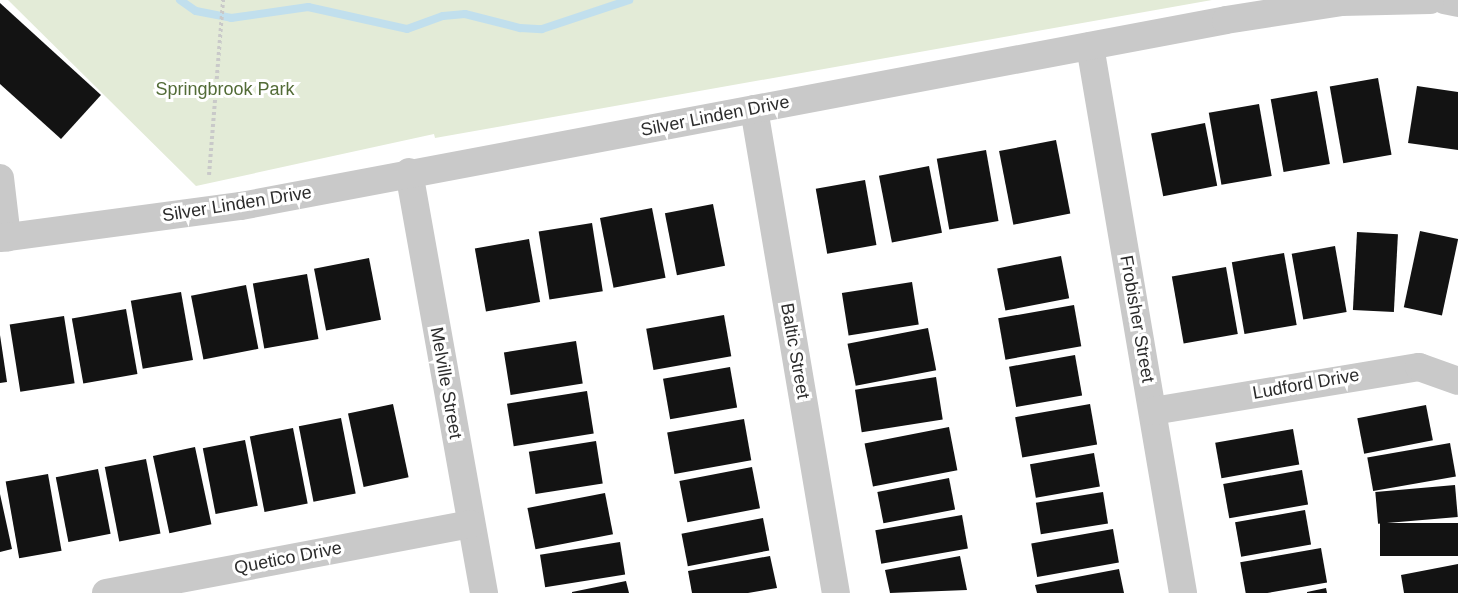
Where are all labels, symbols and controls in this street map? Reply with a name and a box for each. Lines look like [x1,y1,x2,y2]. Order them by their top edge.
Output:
park label: Springbrook Park [155,78,295,100]
street label: Silver Linden Drive [639,91,791,141]
street label: Silver Linden Drive [161,182,313,226]
street label: Frobisher Street [1115,254,1159,384]
street label: Baltic Street [776,301,814,401]
street label: Melville Street [426,325,466,441]
street label: Ludford Drive [1251,364,1361,404]
street label: Quetico Drive [232,537,344,579]

